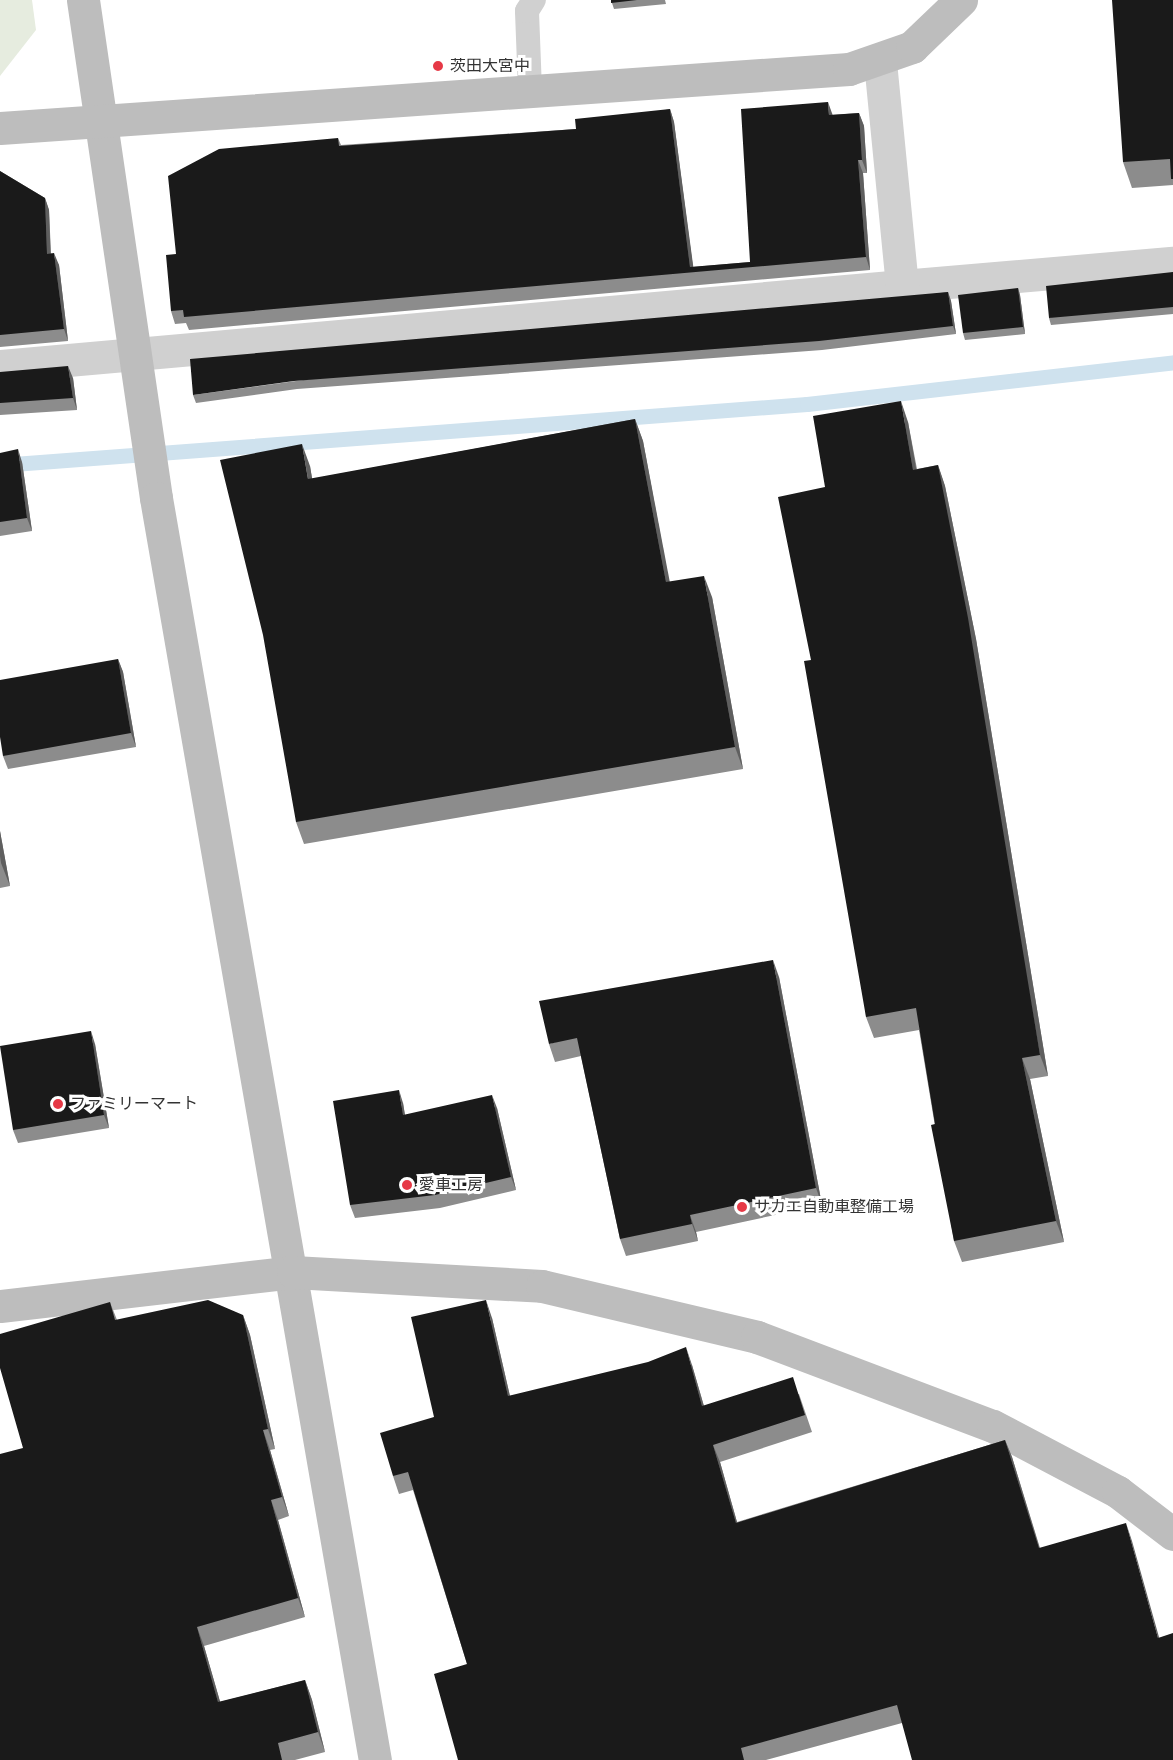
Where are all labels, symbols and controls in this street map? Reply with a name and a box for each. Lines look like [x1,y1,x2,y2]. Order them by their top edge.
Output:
place label: 茨田大宮中 [450,56,530,76]
marker: 茨田大宮中 [431,59,445,73]
place label: ファミリーマート [70,1094,198,1114]
marker: ファミリーマート [51,1097,65,1111]
place label: 愛車工房 [419,1175,483,1195]
marker: 愛車工房 [400,1178,414,1192]
place label: サカエ自動車整備工場 [754,1197,914,1217]
marker: サカエ自動車整備工場 [735,1200,749,1214]

